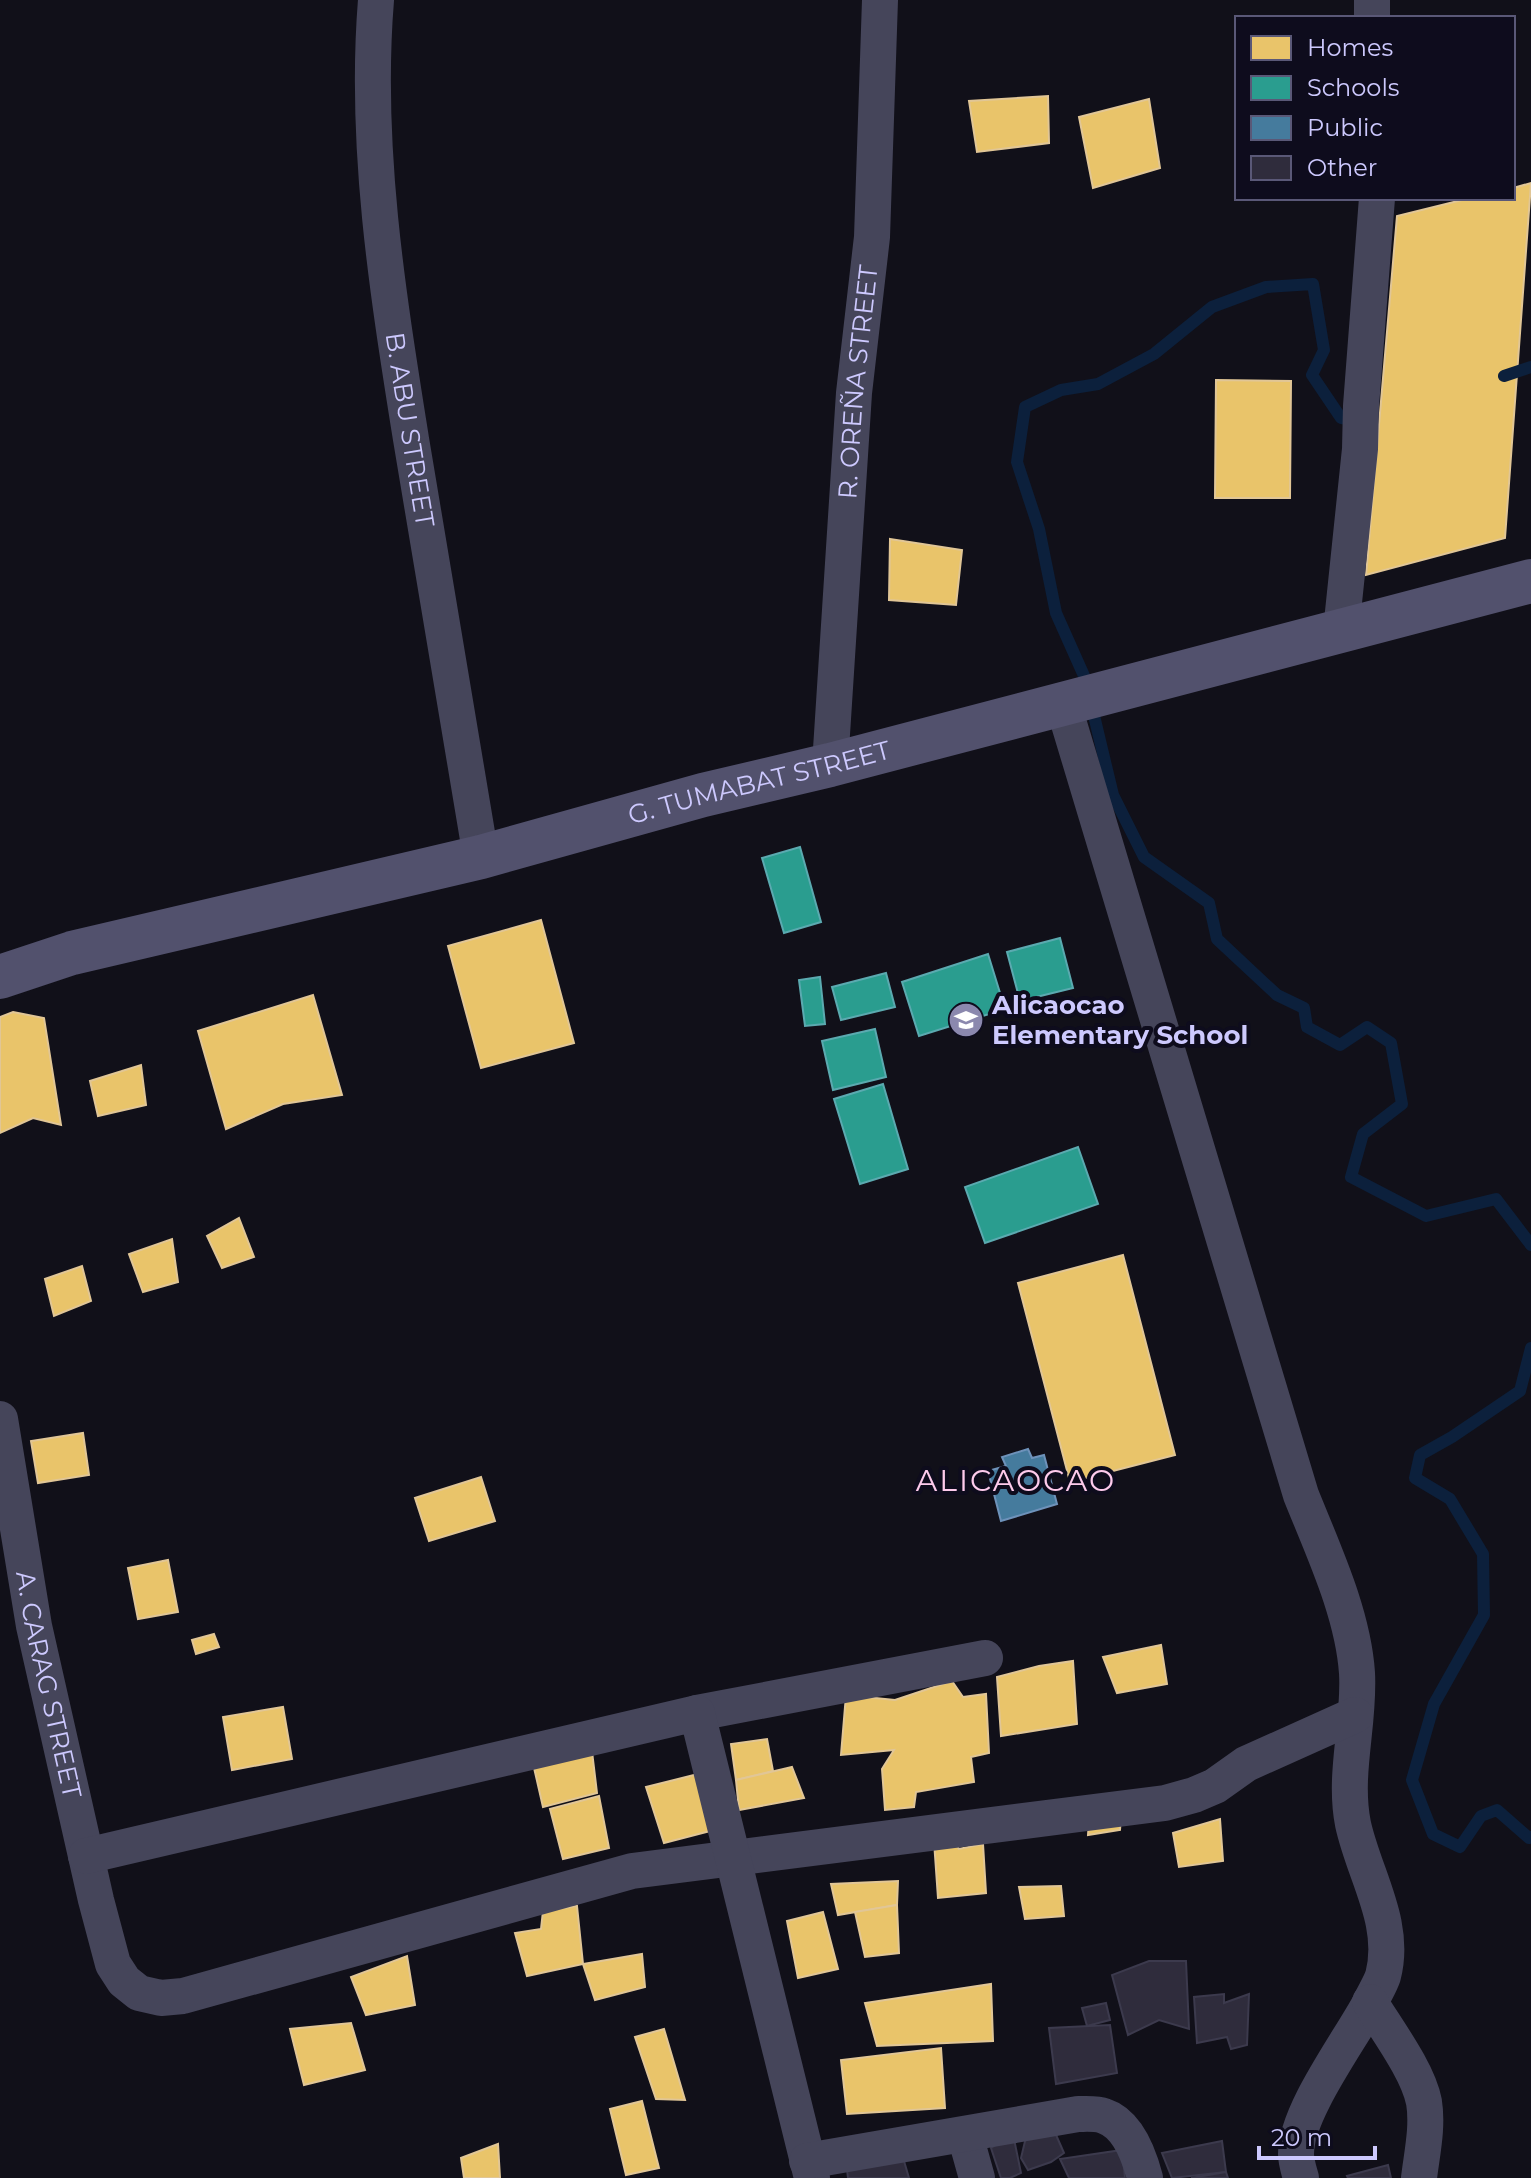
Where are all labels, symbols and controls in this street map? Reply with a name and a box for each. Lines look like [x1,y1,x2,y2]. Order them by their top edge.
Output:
legend [1235,16,1515,200]
text: Homes [1307,33,1393,62]
text: Schools [1307,73,1400,102]
text: Public [1307,113,1383,142]
text: Other [1307,153,1377,182]
street label: R. OREÑA STREET [831,263,885,500]
street label: B. ABU STREET [379,330,441,529]
street label: G. TUMABAT STREET [624,734,894,831]
place label: Alicaocao Elementary School [991,989,1248,1051]
school or university icon: Alicaocao Elementary School [947,1001,985,1039]
district label: ALICAOCAO [916,1462,1116,1499]
street label: A. CARAG STREET [9,1568,88,1801]
scale bar [1259,2110,1375,2160]
text: 20 m [1271,2123,1332,2152]

